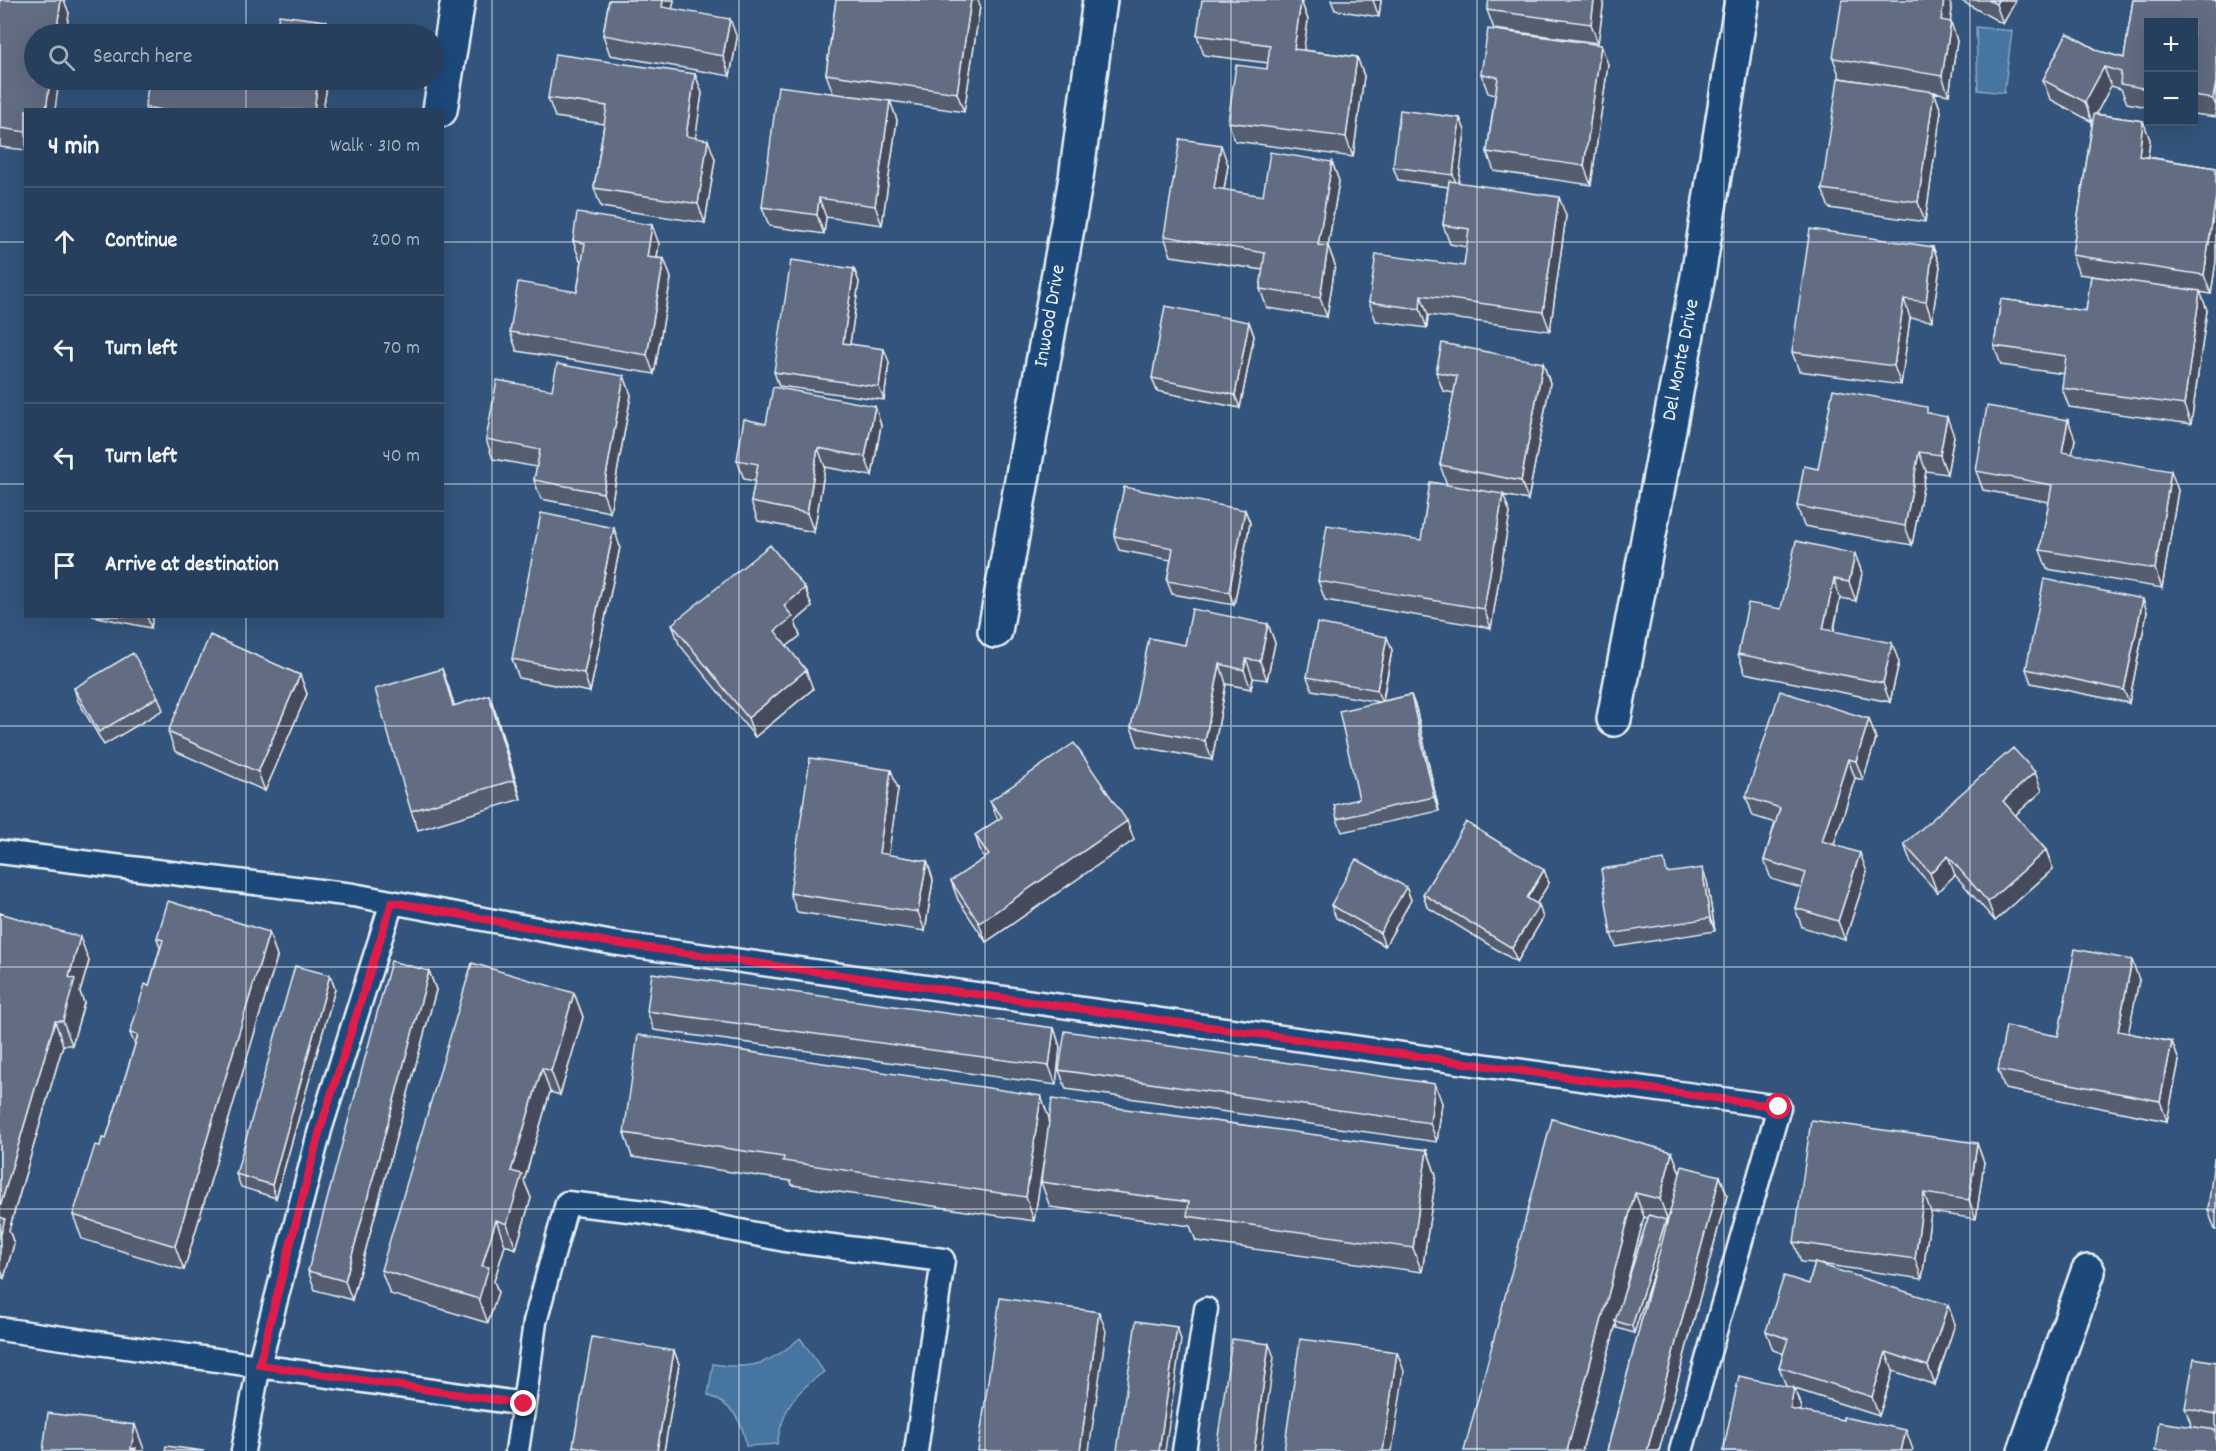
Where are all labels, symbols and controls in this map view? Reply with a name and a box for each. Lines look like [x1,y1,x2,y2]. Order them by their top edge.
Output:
map controls [2144,18,2198,126]
button: + [2144,18,2198,72]
search box [24,24,444,90]
icon: search [45,41,78,74]
text: Search here [93,42,192,73]
button: − [2144,72,2198,126]
text: 4 min [48,129,99,166]
text: Walk · 310 m [330,133,420,161]
icon: ahead [48,225,81,258]
text: Continue [105,226,177,257]
text: 200 m [371,227,420,255]
street label: Inwood Drive [1027,262,1075,370]
street label: Del Monte Drive [1655,297,1709,423]
icon: left [48,333,81,366]
text: Turn left [105,334,177,365]
text: 70 m [383,335,420,363]
icon: left [48,441,81,474]
text: Turn left [105,442,177,473]
text: 40 m [382,443,420,471]
icon: arrive [48,549,81,582]
text: Arrive at destination [105,550,279,581]
route start [1765,1093,1791,1119]
route end [510,1390,536,1416]

